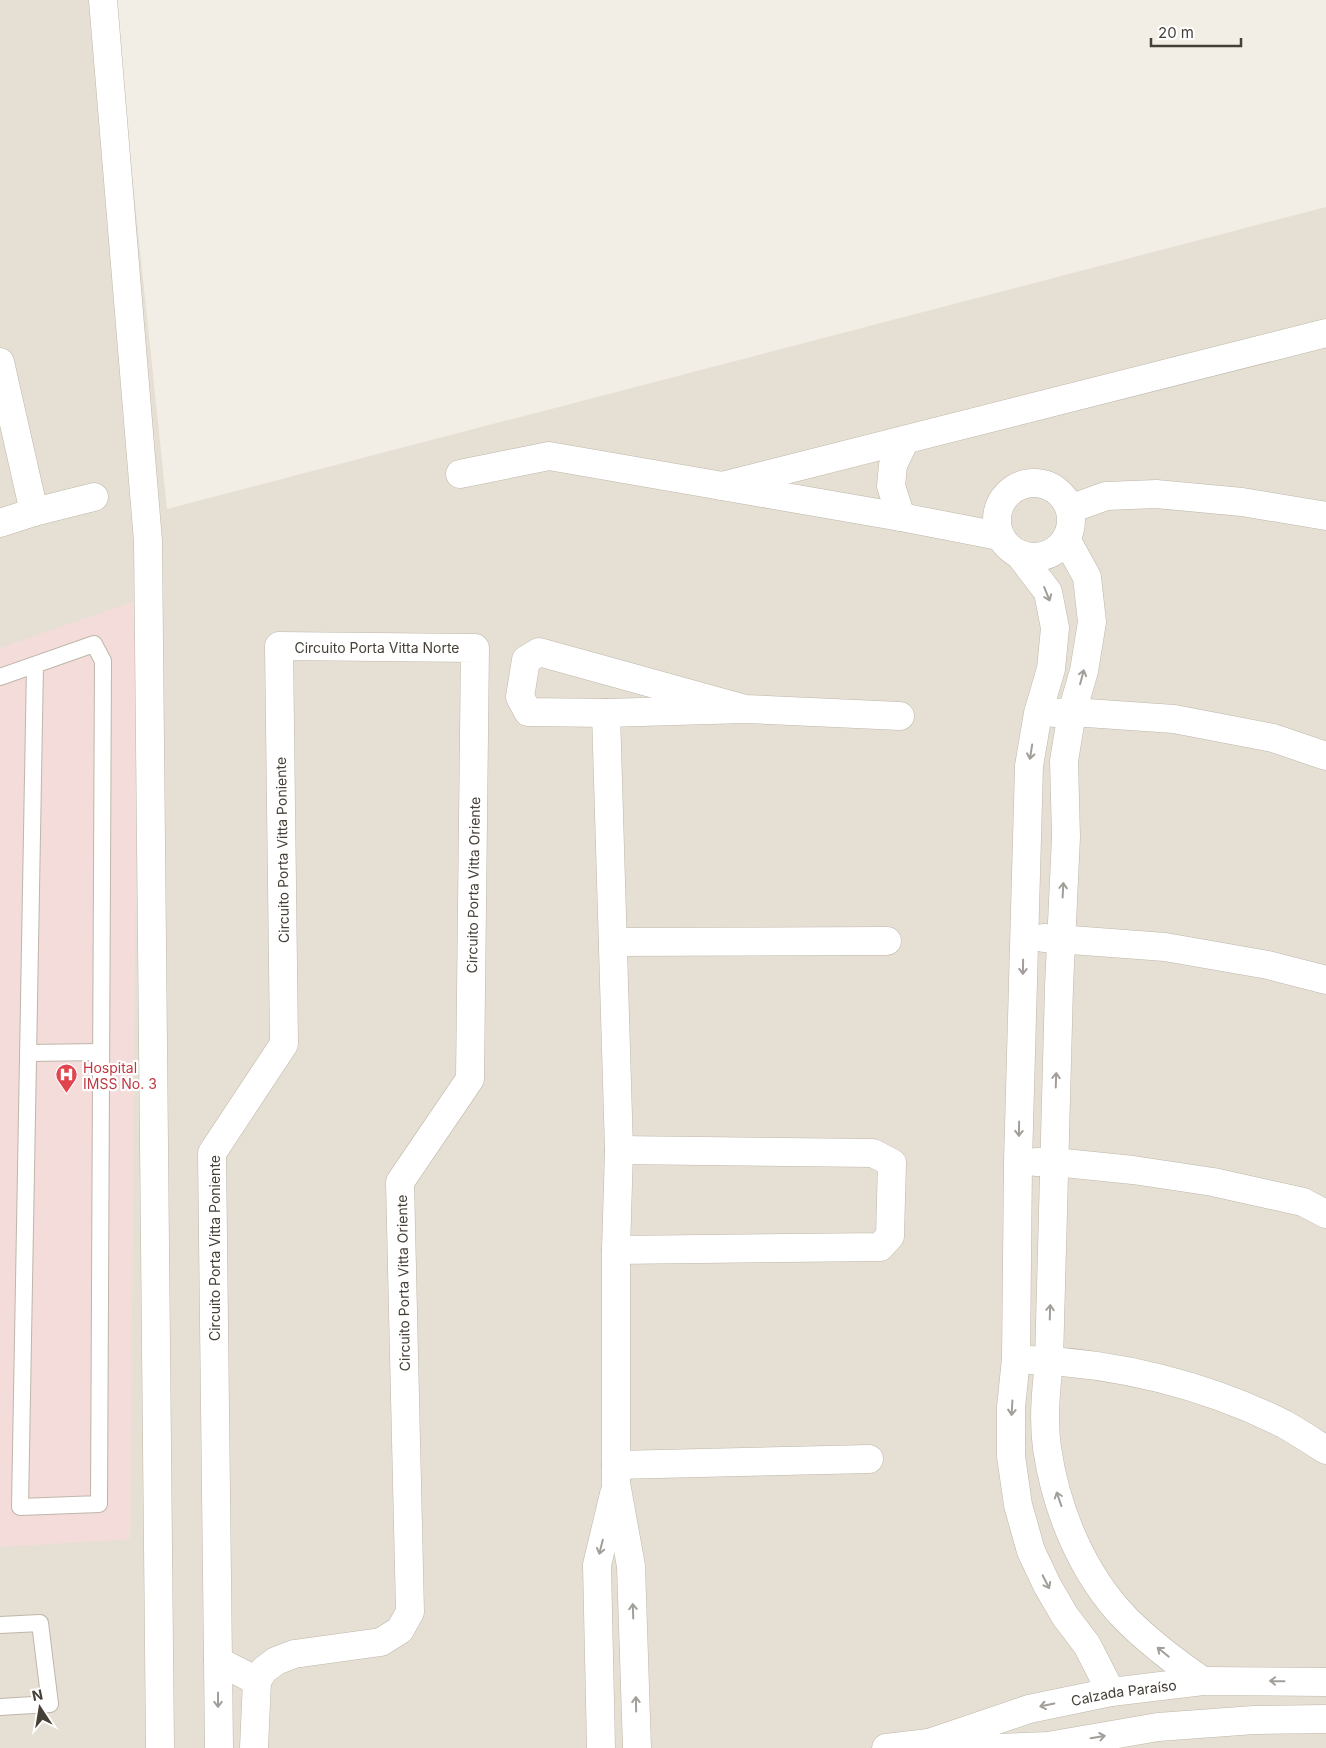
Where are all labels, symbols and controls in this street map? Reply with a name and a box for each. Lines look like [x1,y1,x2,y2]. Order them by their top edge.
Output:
scale bar [1151,15,1241,47]
text: 20 m [1158,23,1194,42]
one-way arrow [1043,586,1052,601]
street label: Circuito Porta Vitta Norte [294,639,460,656]
one-way arrow [1078,669,1088,685]
one-way arrow [1026,744,1036,760]
street label: Circuito Porta Vitta Poniente [272,757,292,943]
street label: Circuito Porta Vitta Oriente [463,797,483,973]
one-way arrow [1059,882,1068,898]
one-way arrow [1018,958,1028,975]
place label: Hospital IMSS No. 3 [83,1059,157,1092]
hospital icon: Hospital IMSS No. 3 [55,1063,79,1094]
one-way arrow [1052,1072,1061,1088]
one-way arrow [1014,1121,1024,1137]
street label: Circuito Porta Vitta Poniente [206,1155,223,1341]
street label: Circuito Porta Vitta Oriente [393,1195,413,1371]
one-way arrow [1045,1304,1055,1320]
one-way arrow [1007,1400,1016,1416]
one-way arrow [1054,1492,1063,1507]
one-way arrow [596,1539,605,1555]
one-way arrow [1042,1574,1051,1589]
one-way arrow [628,1604,637,1620]
one-way arrow [1157,1647,1170,1658]
street label: Calzada Paraíso [1069,1676,1178,1709]
one-way arrow [1270,1677,1286,1686]
north arrow [15,1683,65,1733]
text: N [30,1685,44,1704]
one-way arrow [213,1691,223,1707]
one-way arrow [631,1696,640,1712]
one-way arrow [1039,1701,1055,1710]
one-way arrow [1090,1732,1106,1742]

